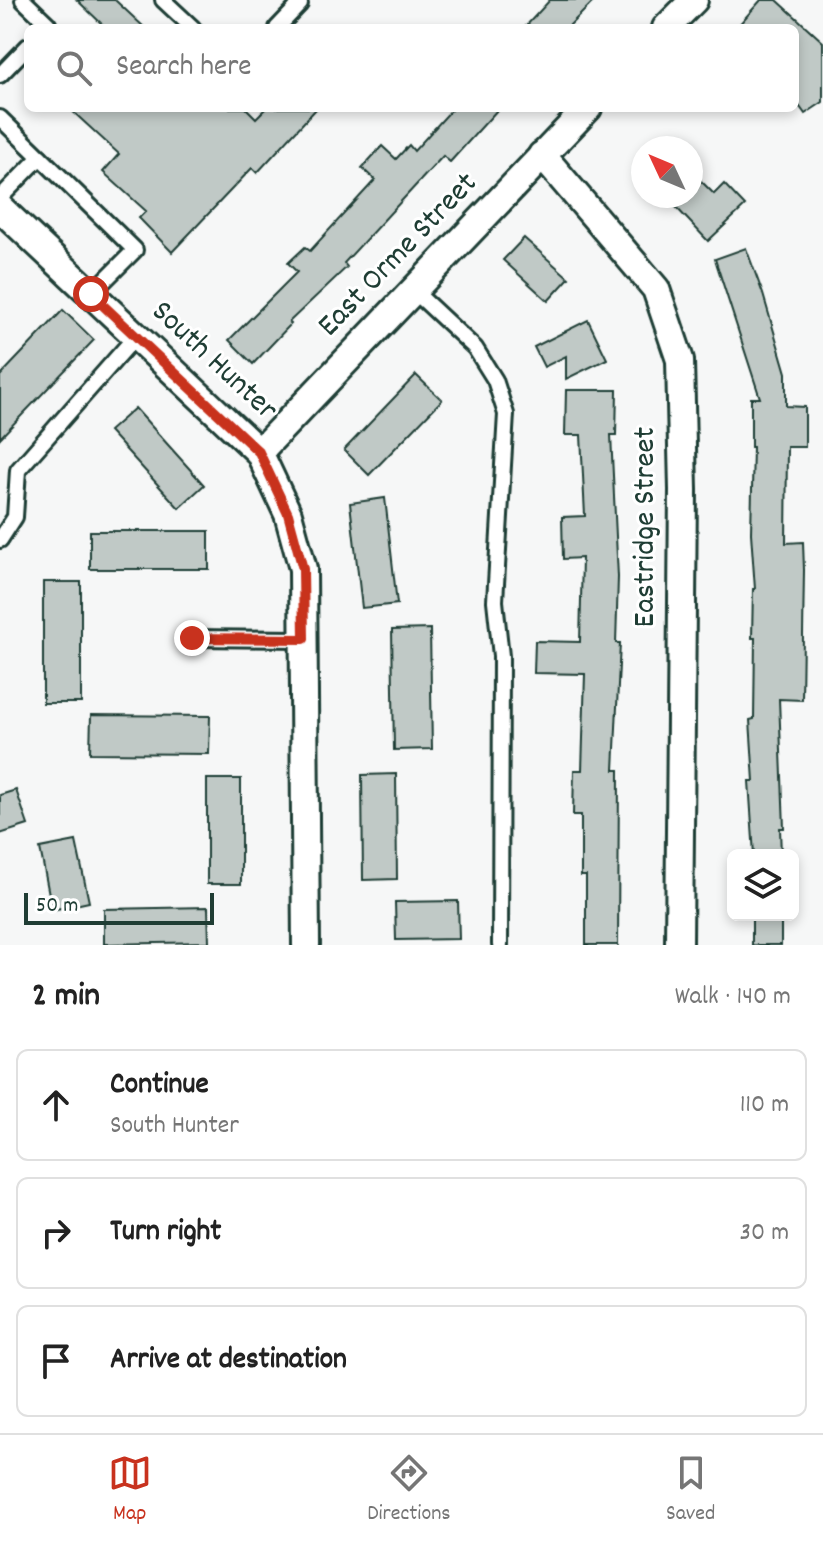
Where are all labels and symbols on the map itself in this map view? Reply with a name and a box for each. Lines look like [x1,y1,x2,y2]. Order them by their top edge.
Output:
north arrow [631,136,703,208]
street label: East Orme Street [308,163,490,349]
route start [73,276,109,312]
street label: South Hunter [139,291,287,433]
street label: Eastridge Street [624,426,670,627]
route end [174,620,210,656]
scale bar [24,889,214,925]

